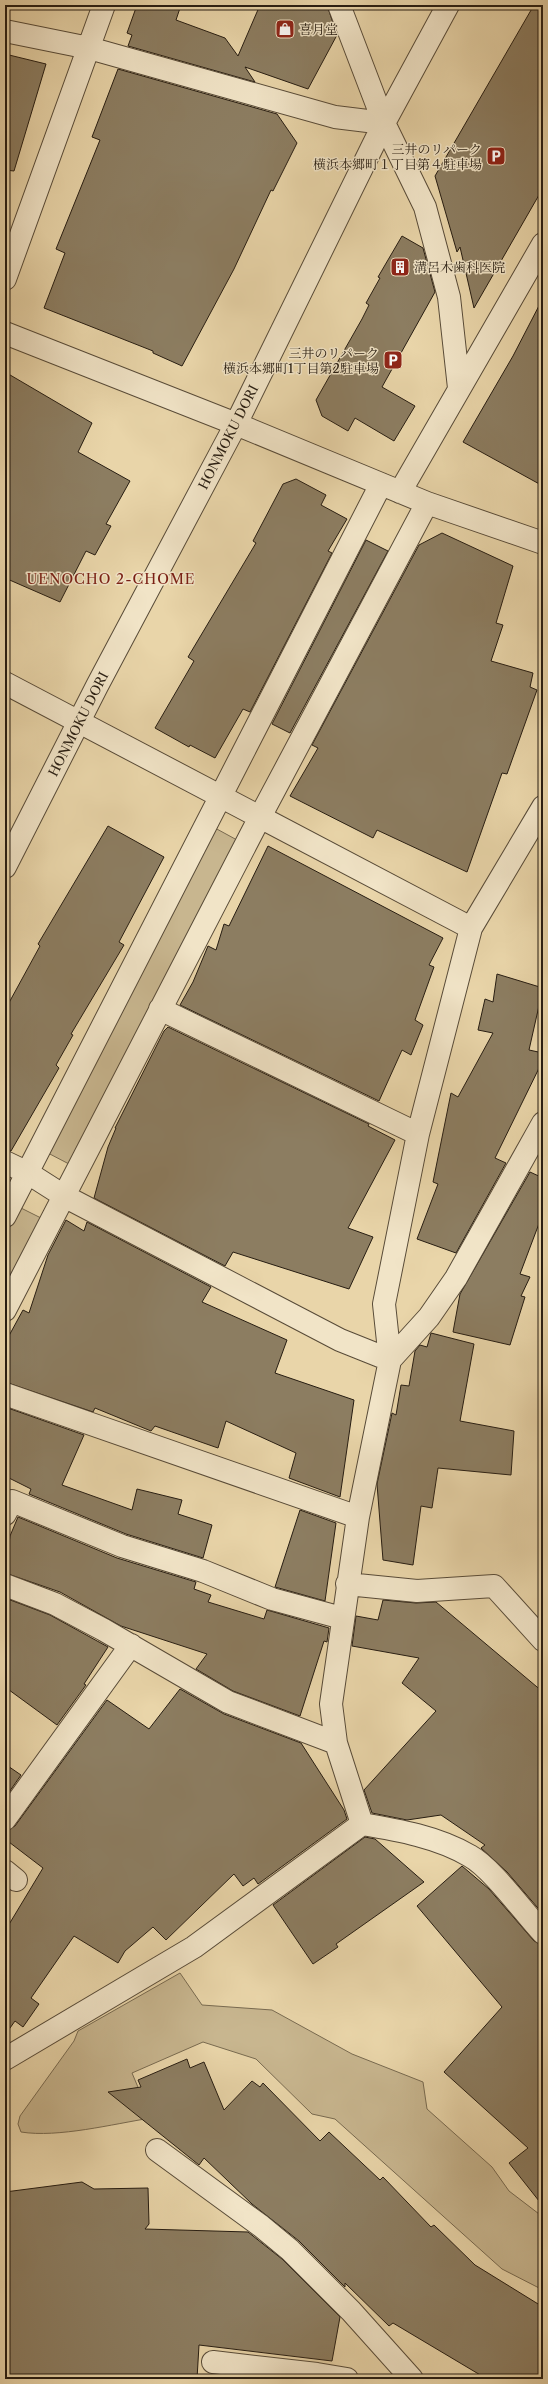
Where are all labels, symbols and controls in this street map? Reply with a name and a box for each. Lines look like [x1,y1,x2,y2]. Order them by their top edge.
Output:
shop icon: 喜月堂 [274,18,296,40]
place label: 喜月堂 [299,21,338,37]
place label: 三井のリパーク 横浜本郷町１丁目第４駐車場 [313,141,482,172]
parking icon: 三井のリパーク 横浜本郷町１丁目第４駐車場 [485,145,507,167]
building icon: 溝呂木歯科医院 [389,256,411,278]
place label: 溝呂木歯科医院 [414,259,505,275]
place label: 三井のリパーク 横浜本郷町1丁目第2駐車場 [223,345,379,376]
parking icon: 三井のリパーク 横浜本郷町1丁目第2駐車場 [382,349,404,371]
street label: HONMOKU DORI [195,382,261,492]
district label: UENOCHO 2-CHOME [27,570,195,588]
street label: HONMOKU DORI [45,669,111,779]

